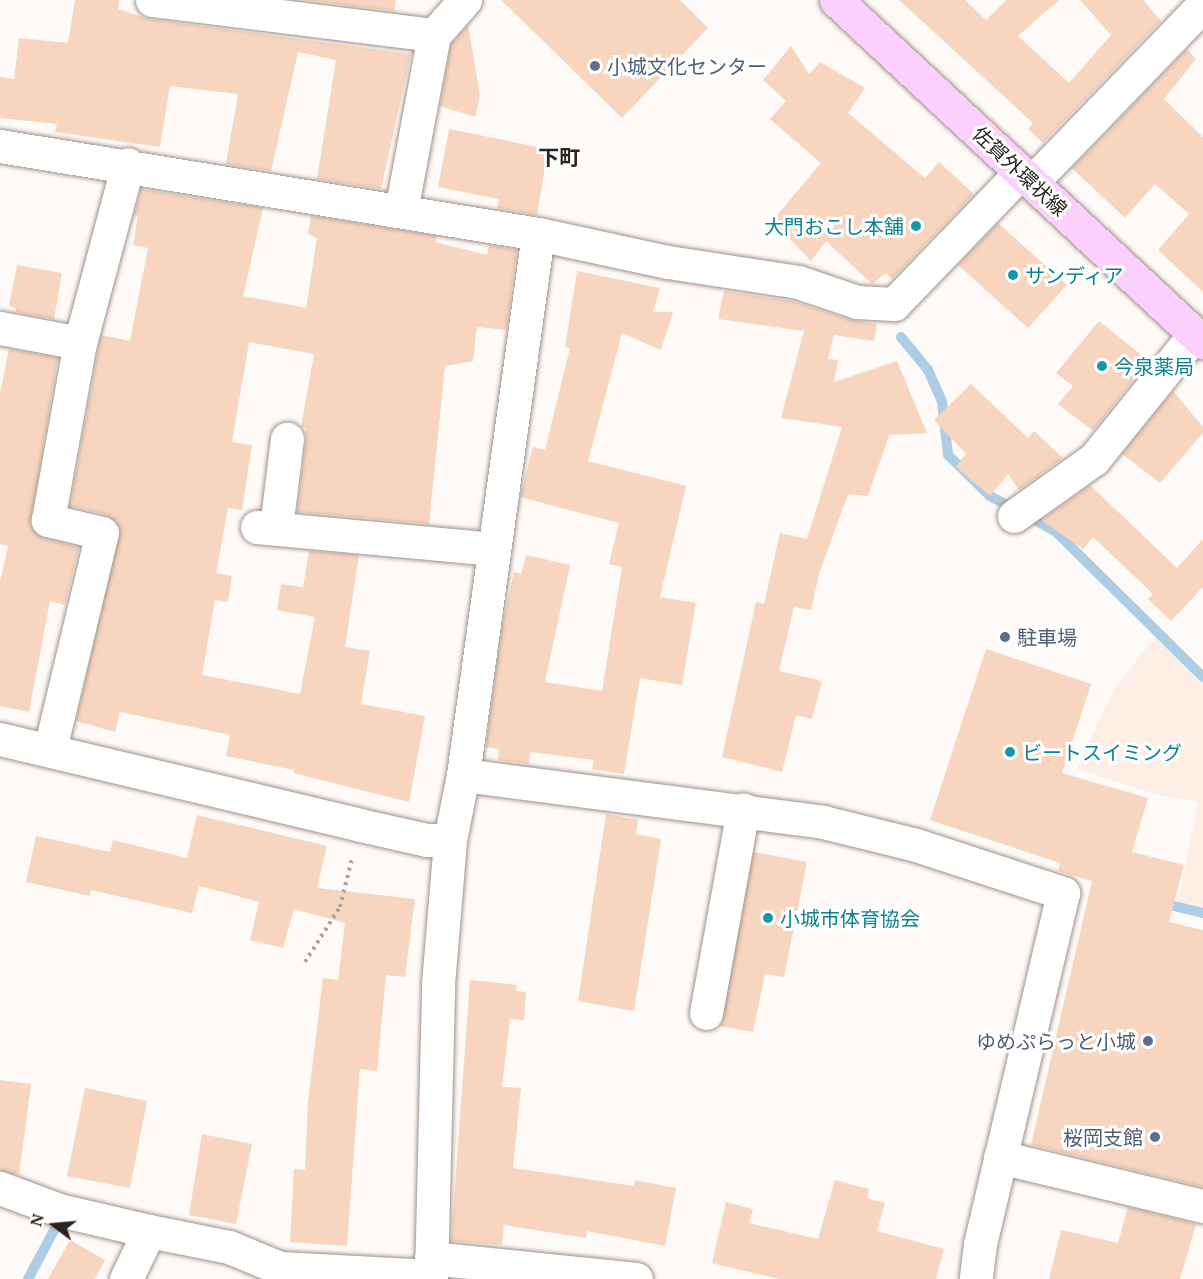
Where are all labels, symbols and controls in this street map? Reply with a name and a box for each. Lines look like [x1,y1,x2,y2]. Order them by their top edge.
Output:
place label: 小城文化センター [607,54,767,78]
marker: 小城文化センター [588,59,602,73]
street label: 佐賀外環状線 [968,121,1072,221]
district label: 下町 [538,144,580,170]
place label: 大門おこし本舗 [764,214,904,238]
marker: 大門おこし本舗 [909,219,923,233]
place label: サンディア [1025,263,1125,287]
marker: サンディア [1006,268,1020,282]
place label: 今泉薬局 [1114,354,1194,378]
marker: 今泉薬局 [1095,359,1109,373]
place label: 駐車場 [1017,625,1077,649]
marker: 駐車場 [998,630,1012,644]
place label: ビートスイミング [1022,740,1182,764]
marker: ビートスイミング [1003,745,1017,759]
place label: 小城市体育協会 [780,906,920,930]
marker: 小城市体育協会 [761,911,775,925]
place label: ゆめぷらっと小城 [976,1029,1136,1053]
marker: ゆめぷらっと小城 [1141,1034,1155,1048]
place label: 桜岡支館 [1063,1125,1143,1149]
marker: 桜岡支館 [1148,1130,1162,1144]
north arrow [24,1195,84,1255]
text: N [24,1211,49,1229]

